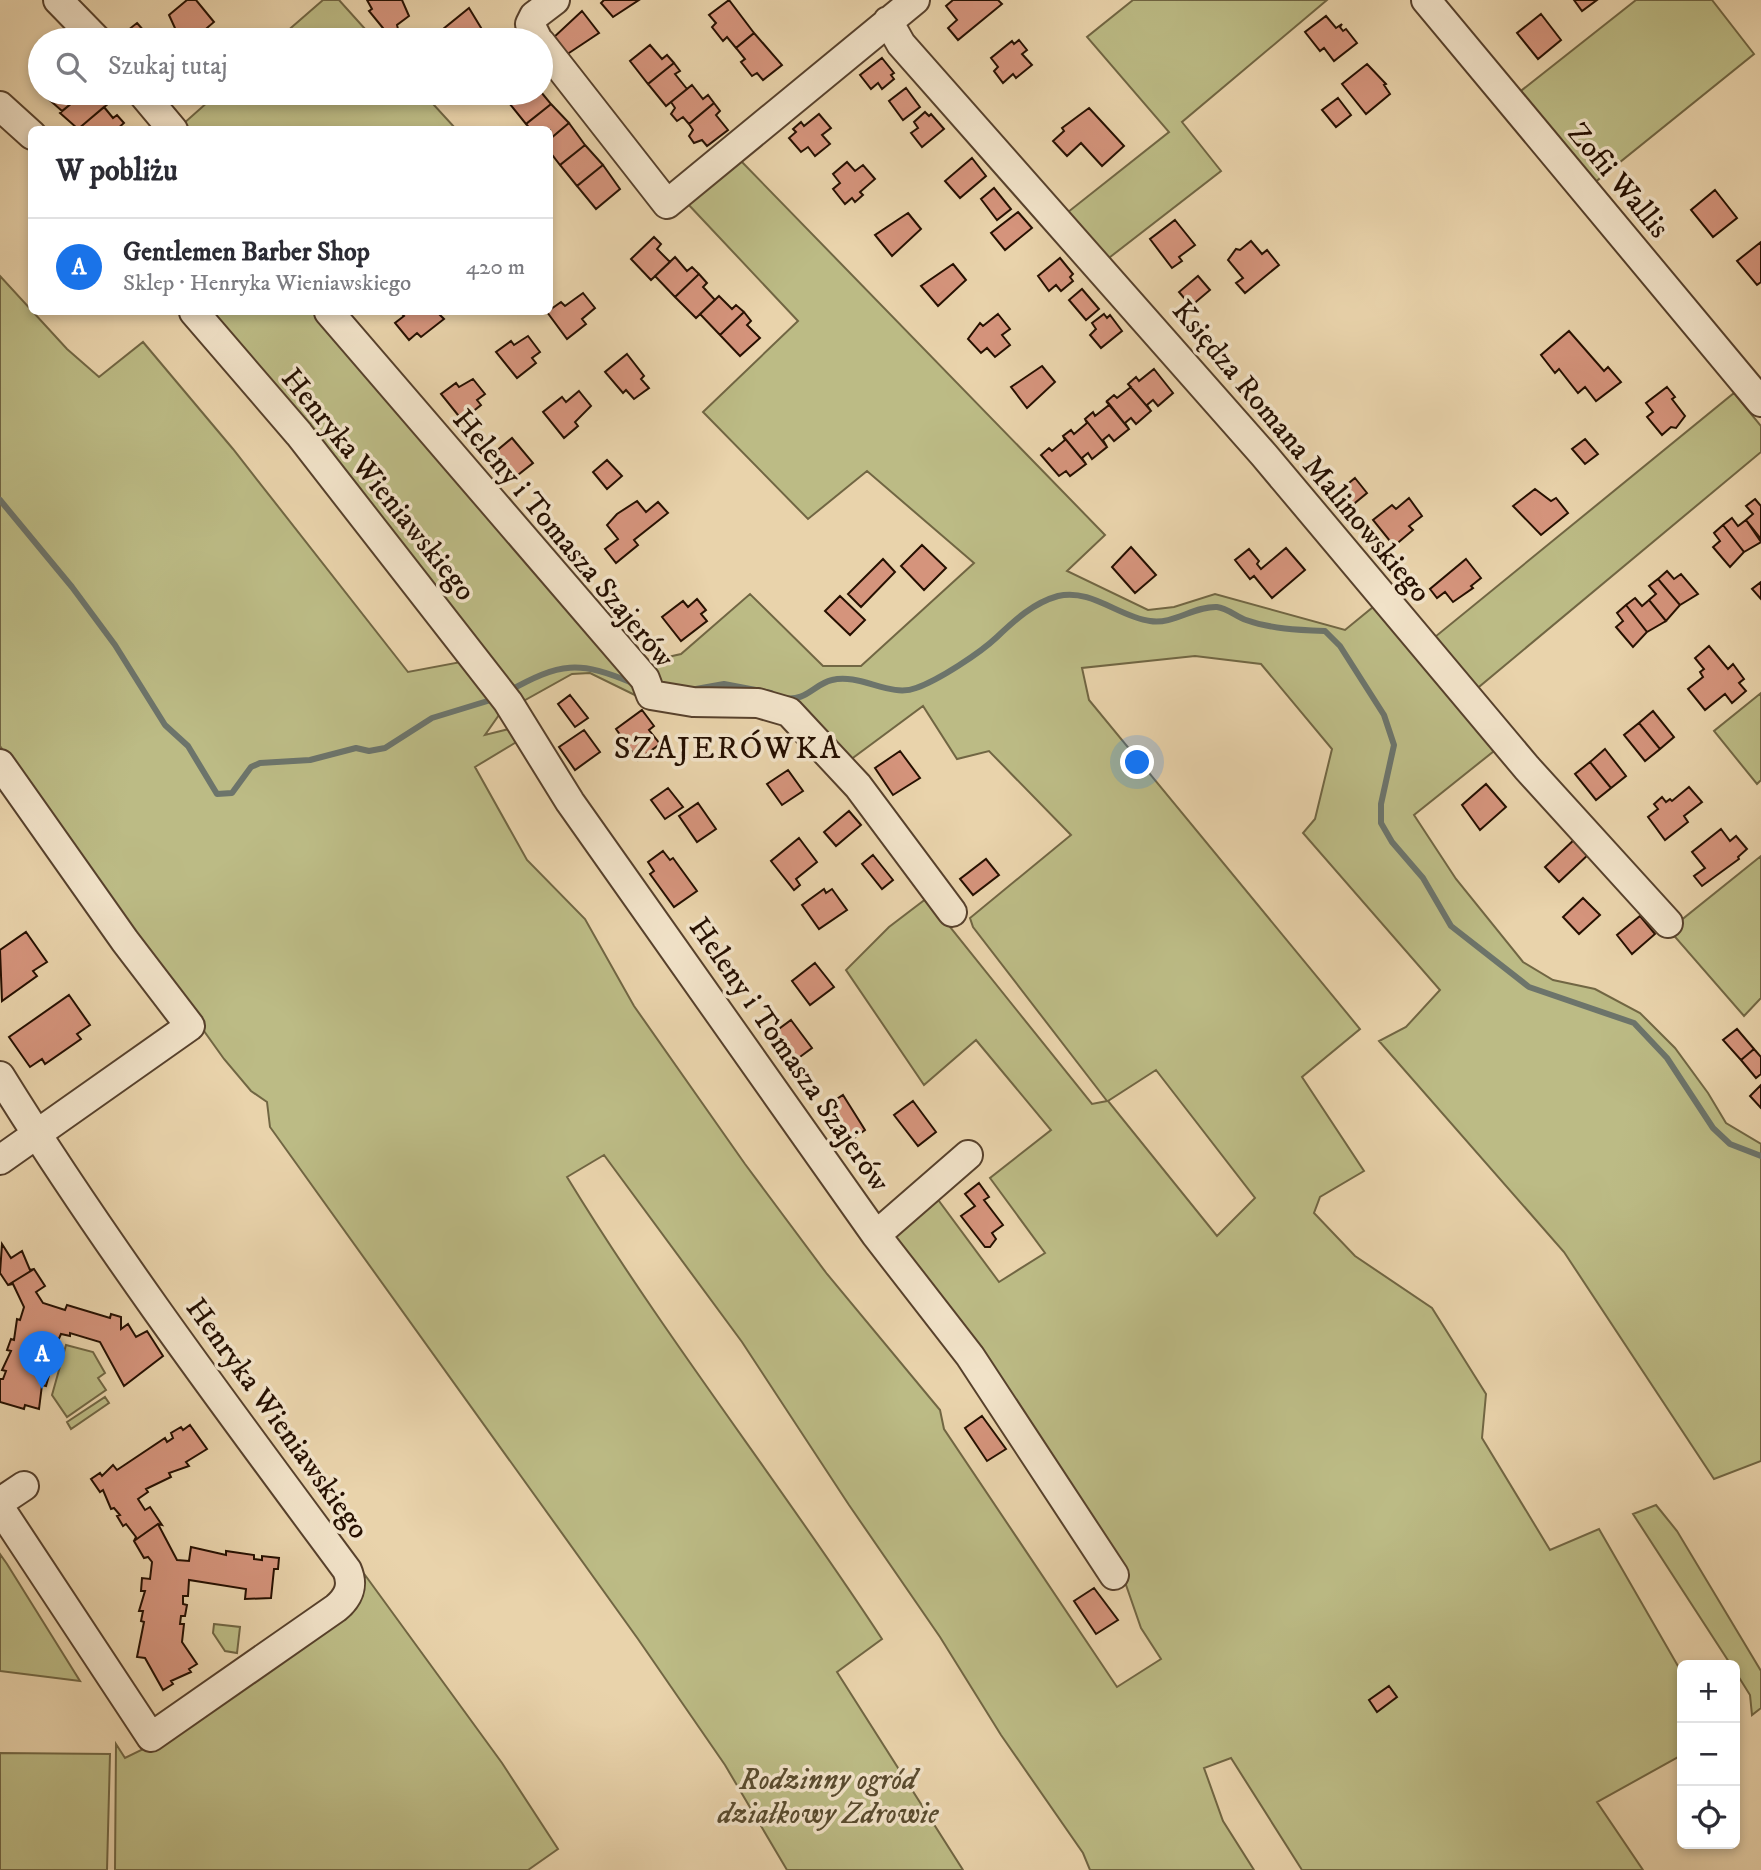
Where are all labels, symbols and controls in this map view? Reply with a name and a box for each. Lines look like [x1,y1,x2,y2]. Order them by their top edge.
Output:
search box [28,28,553,105]
icon: search [52,48,90,86]
text: Szukaj tutaj [108,50,228,83]
street label: Zofii Wallis [1559,116,1677,246]
text: W pobliżu [56,153,178,190]
text: Gentlemen Barber Shop [123,236,370,269]
text: A [72,253,86,282]
text: 420 m [466,253,525,282]
text: Sklep · Henryka Wieniawskiego [123,269,411,298]
street label: Księdza Romana Malinowskiego [1163,293,1438,611]
street label: Henryka Wieniawskiego [273,361,483,609]
street label: Heleny i Tomasza Szajerów [444,402,682,676]
district label: SZAJERÓWKA [614,729,842,769]
your location [1120,745,1154,779]
street label: Heleny i Tomasza Szajerów [680,911,897,1199]
street label: Henryka Wieniawskiego [177,1291,377,1547]
pin: A [19,1331,65,1389]
map controls [1677,1660,1740,1849]
button: + [1677,1660,1740,1723]
button: − [1677,1723,1740,1786]
park label: Rodzinny ogród działkowy Zdrowie [717,1762,939,1833]
button: locate [1677,1786,1740,1849]

